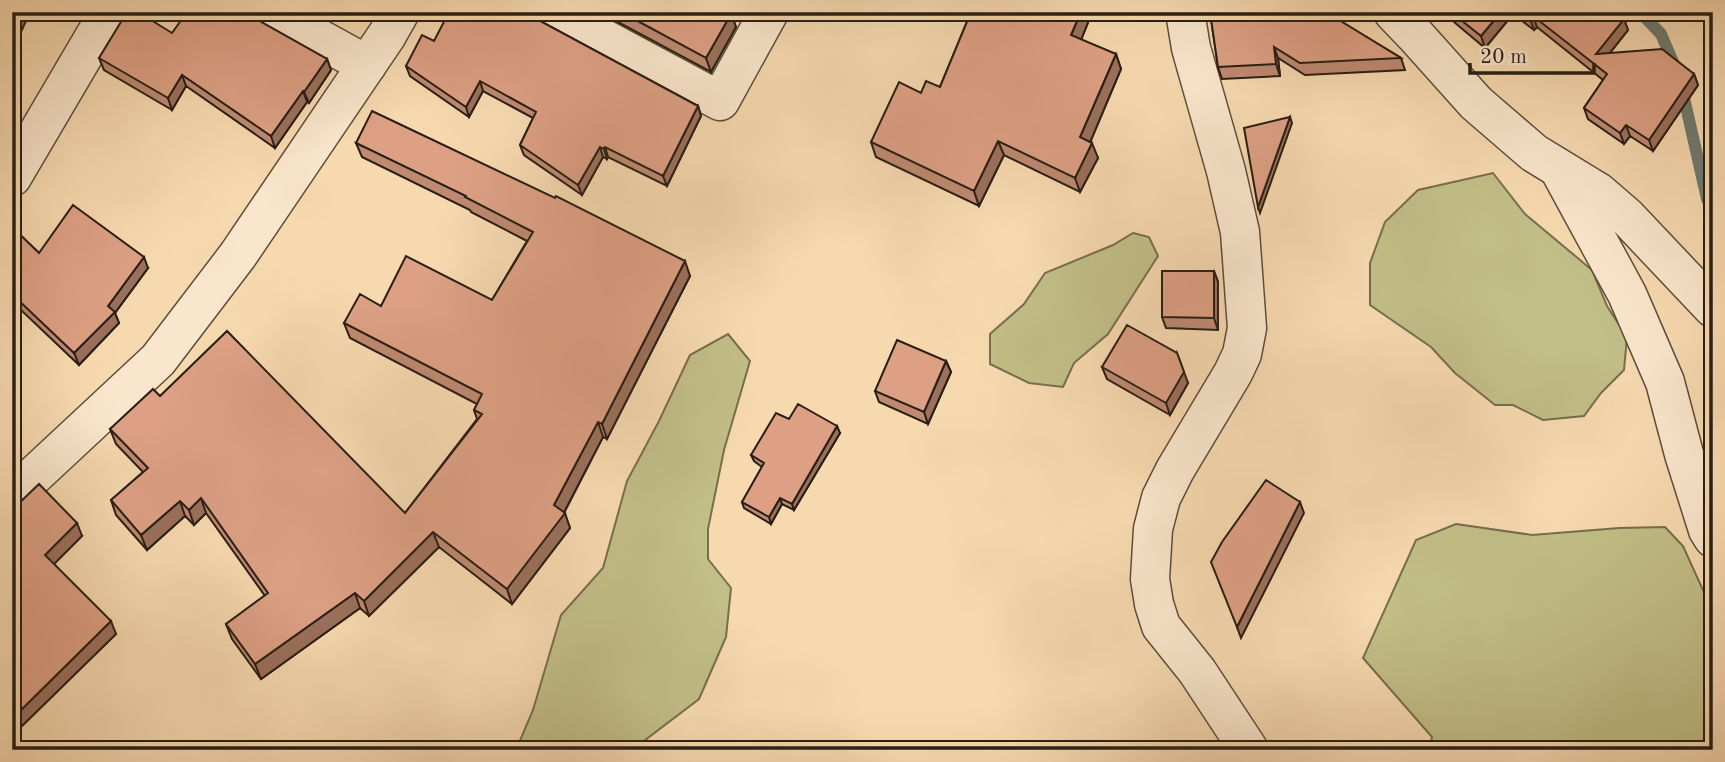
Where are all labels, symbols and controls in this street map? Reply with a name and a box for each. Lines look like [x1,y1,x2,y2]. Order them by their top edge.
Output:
scale bar [1470,32,1594,76]
text: 20 m [1480,47,1527,68]

